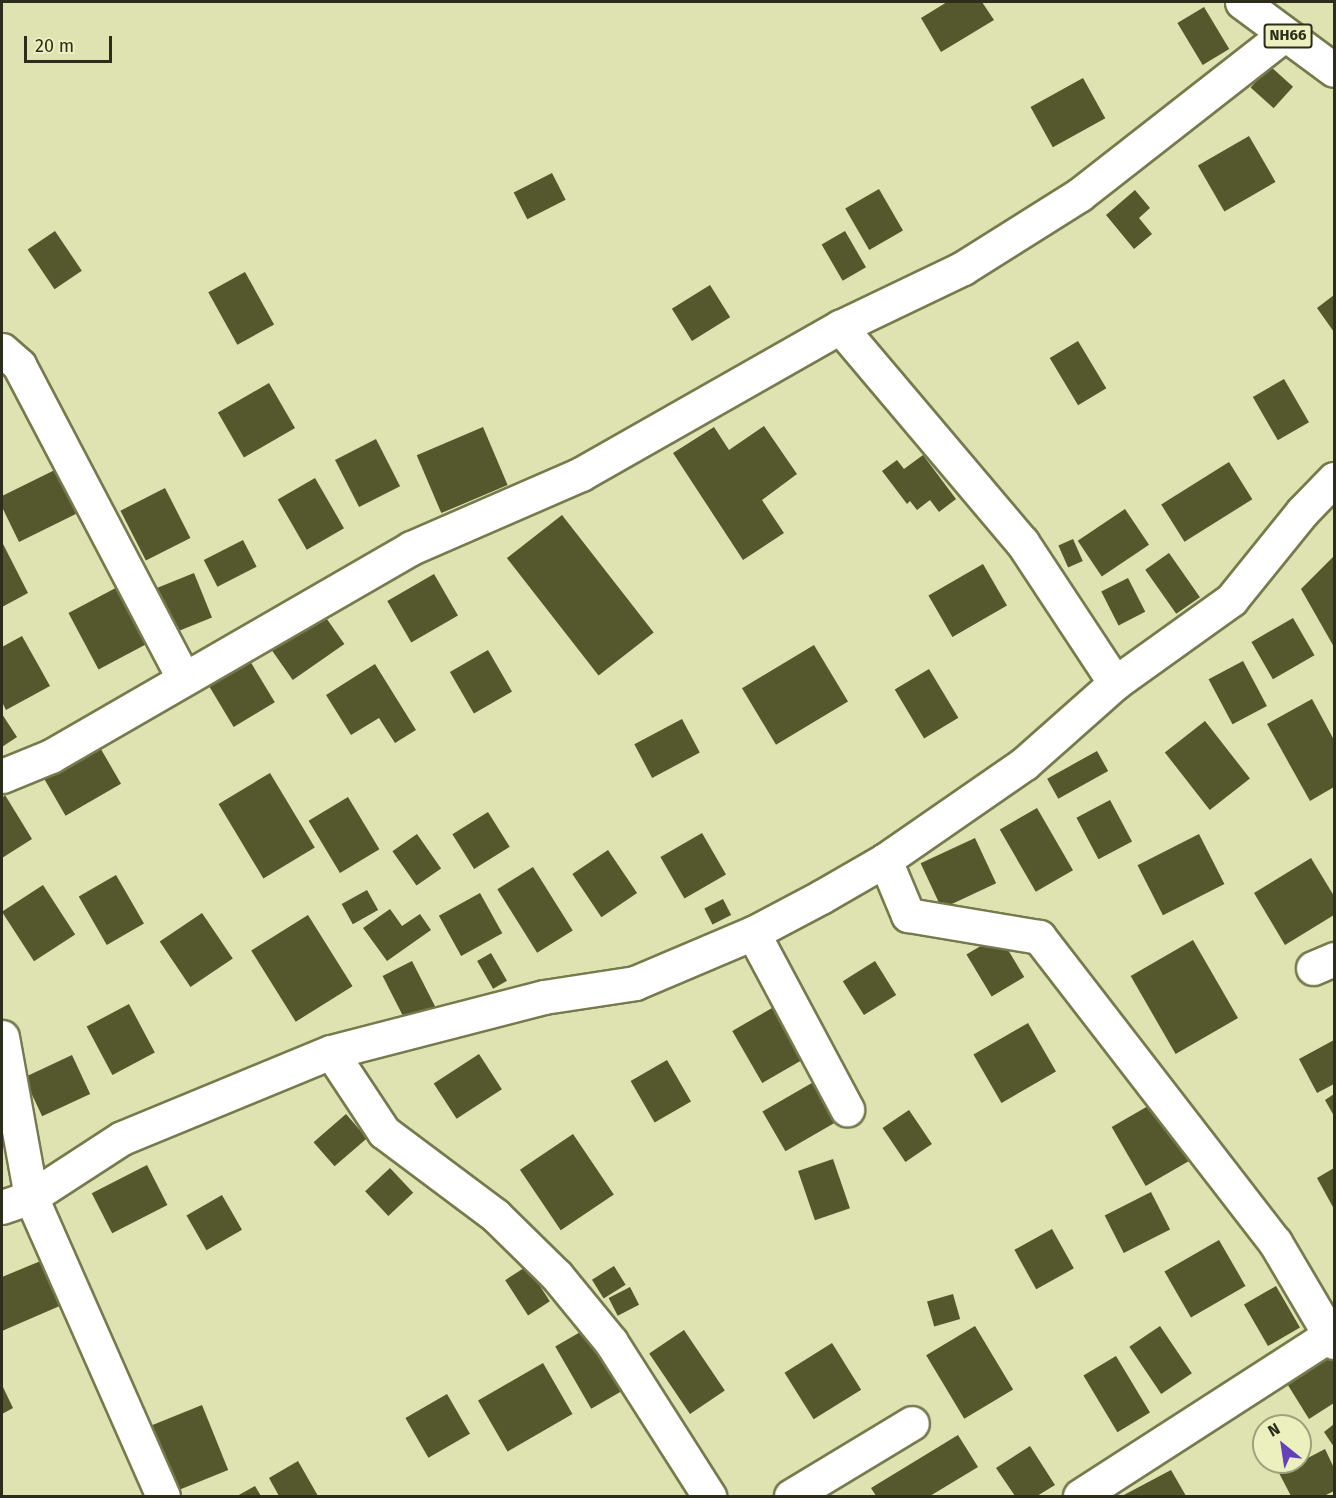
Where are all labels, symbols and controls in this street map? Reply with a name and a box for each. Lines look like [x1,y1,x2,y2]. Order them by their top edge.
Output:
scale bar [27,24,116,62]
road number: NH66 [1262,24,1314,48]
text: 20 m [35,35,74,57]
north arrow [1252,1414,1312,1474]
text: N [1264,1419,1283,1441]

